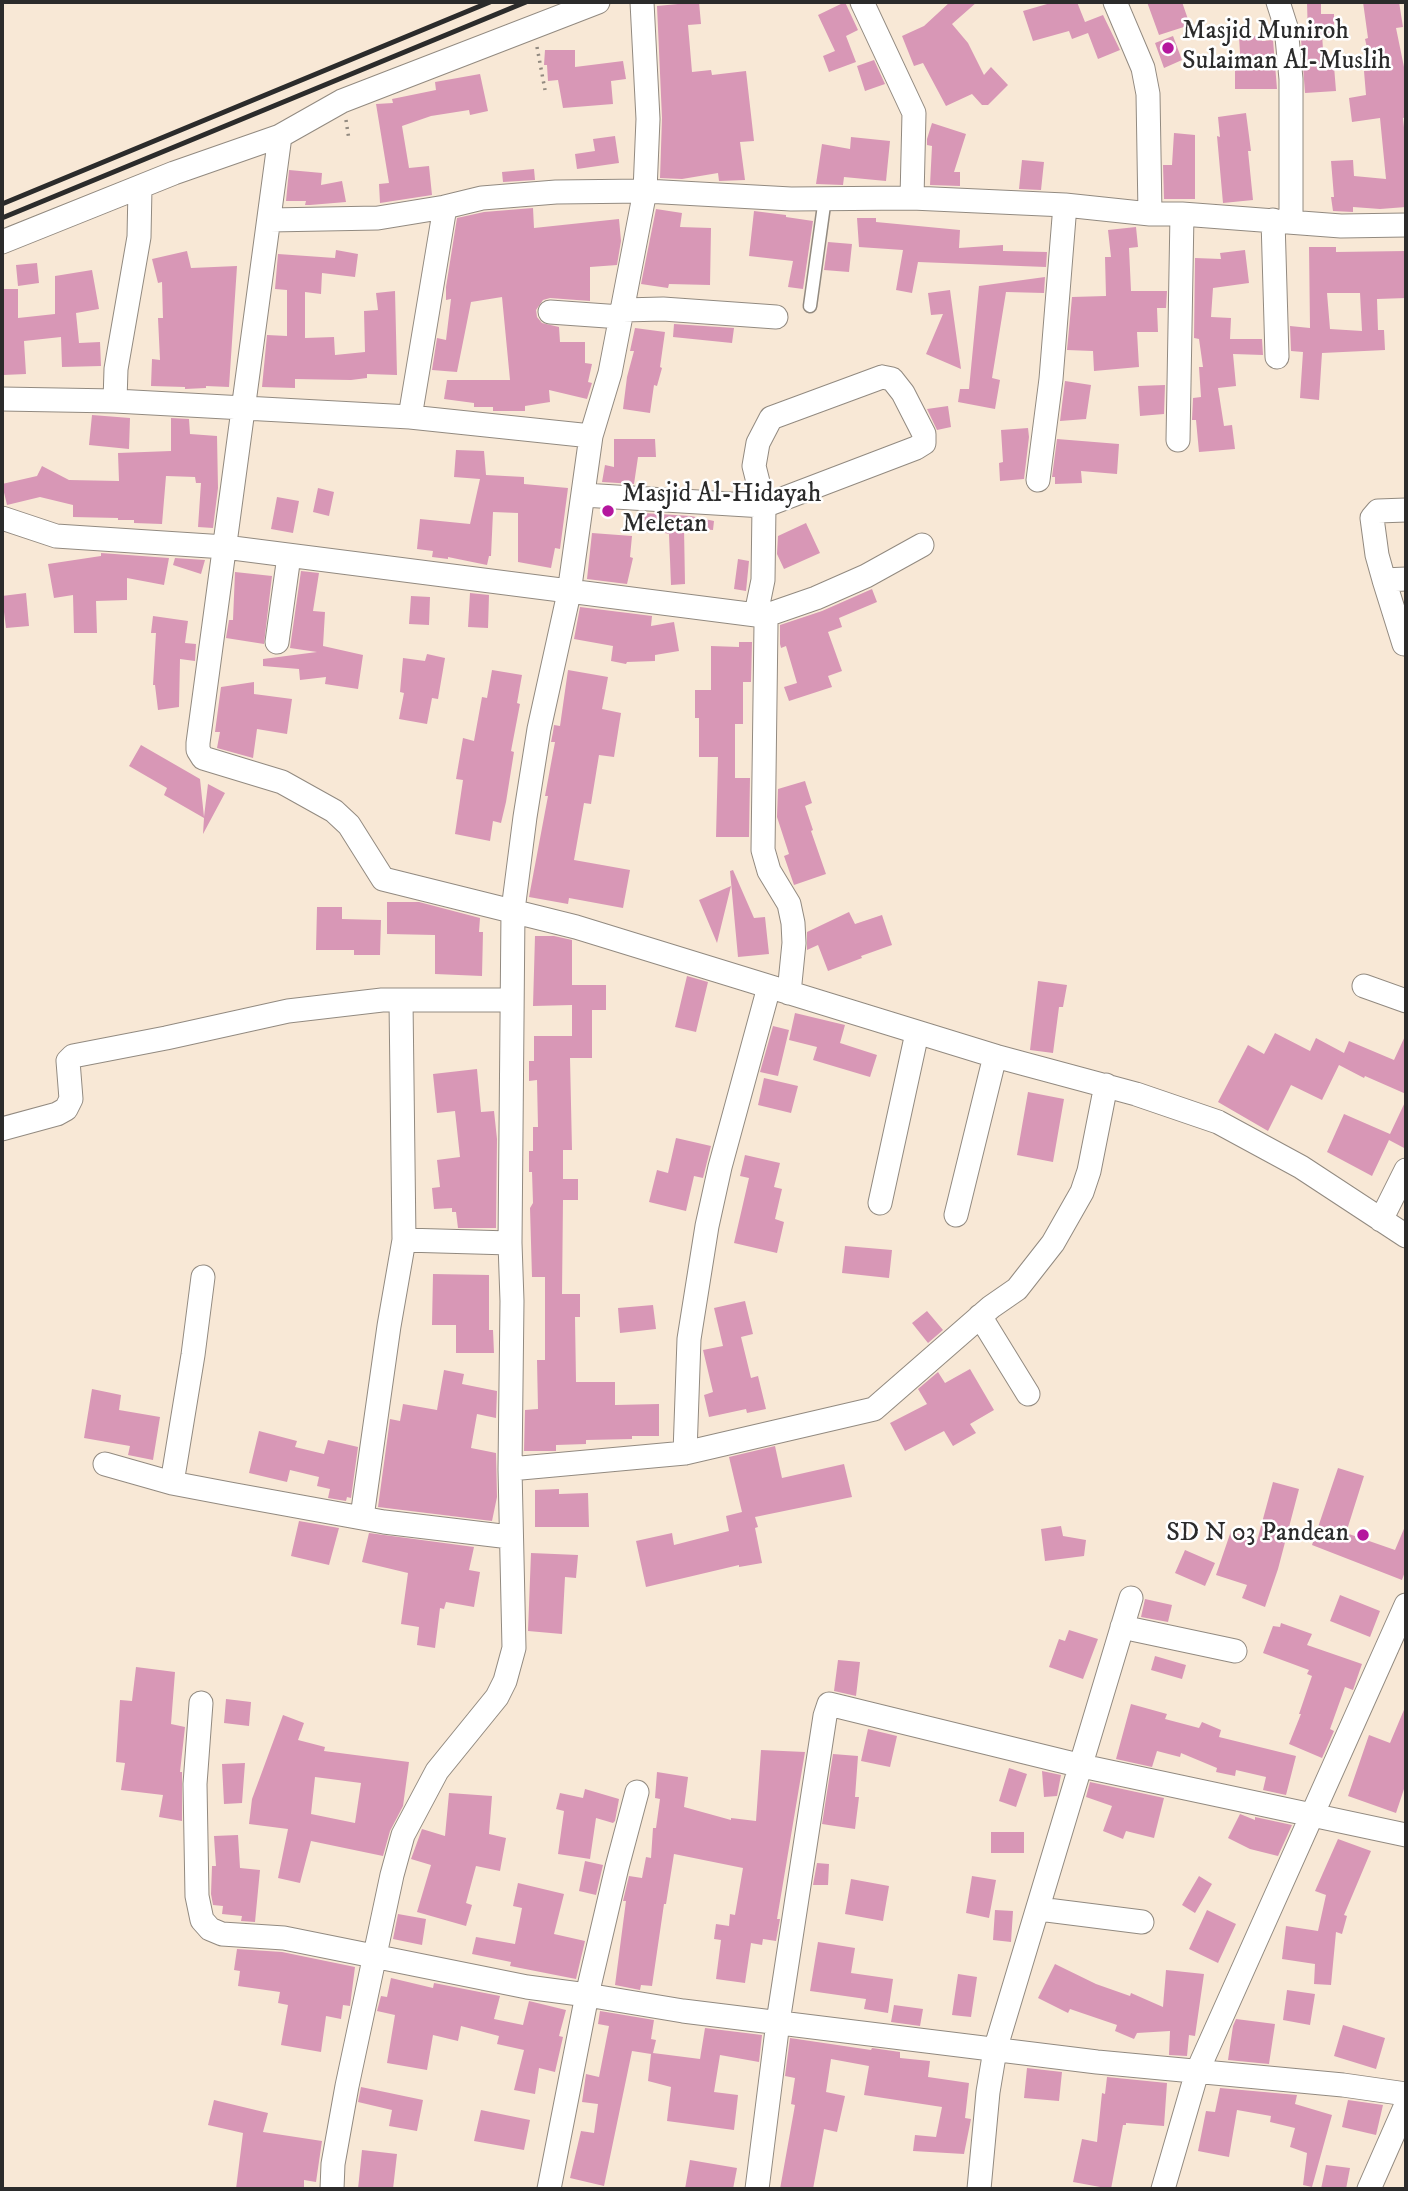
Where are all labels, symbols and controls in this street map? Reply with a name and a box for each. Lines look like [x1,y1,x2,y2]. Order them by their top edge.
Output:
place label: Masjid Muniroh Sulaiman Al-Muslih [1182,17,1391,78]
marker: Masjid Muniroh Sulaiman Al-Muslih [1160,40,1176,56]
place label: Masjid Al-Hidayah Meletan [622,480,821,542]
marker: Masjid Al-Hidayah Meletan [600,503,616,519]
place label: SD N 03 Pandean [1166,1519,1349,1551]
marker: SD N 03 Pandean [1355,1527,1371,1543]

